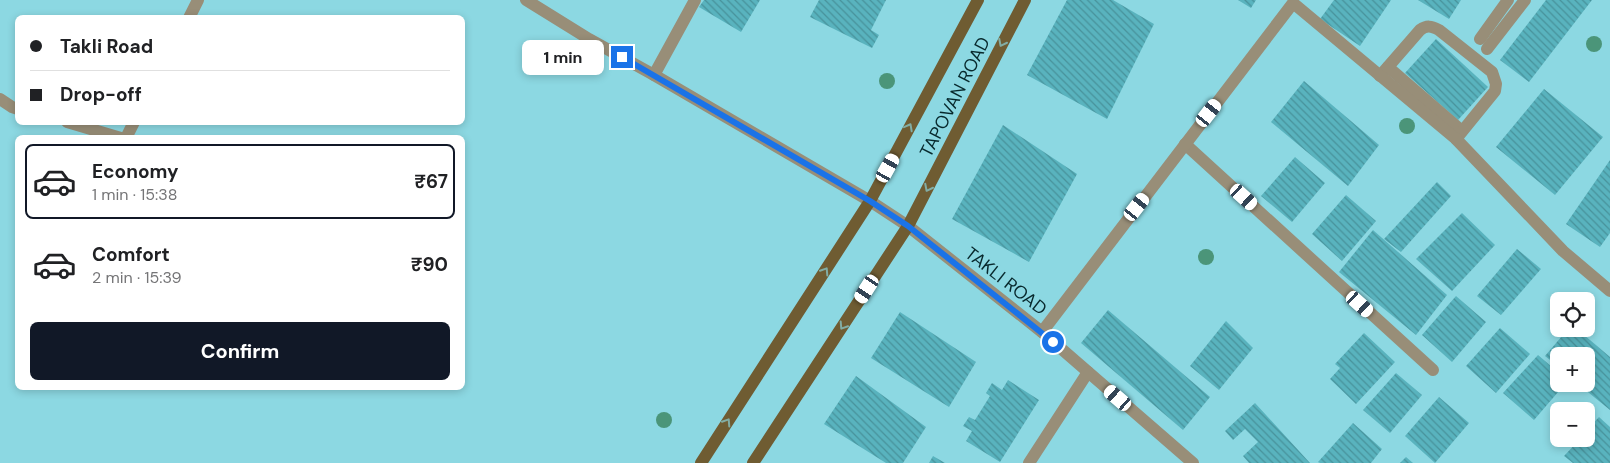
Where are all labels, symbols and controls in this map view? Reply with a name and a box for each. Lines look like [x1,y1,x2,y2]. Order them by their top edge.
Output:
street label: TAPOVAN ROAD [914,33,996,161]
text: Takli Road [60,34,153,59]
one-way arrow [998,38,1008,47]
callout: 1 min [522,40,604,74]
route end [611,46,633,68]
text: 1 min [544,47,582,68]
text: Drop-off [60,82,142,107]
car [1193,97,1224,129]
one-way arrow [903,124,913,133]
car [874,151,901,185]
icon: car [32,159,77,204]
text: Economy [92,159,179,184]
text: ₹67 [414,169,448,194]
car [1227,181,1260,213]
one-way arrow [924,182,934,191]
text: 1 min · 15:38 [92,184,177,205]
car [1121,191,1152,223]
street label: TAKLI ROAD [960,241,1052,321]
icon: car [32,242,77,287]
text: Comfort [92,242,170,267]
text: ₹90 [411,252,448,277]
text: 2 min · 15:39 [92,267,181,288]
one-way arrow [819,267,828,276]
car [852,272,881,306]
car [1343,288,1376,320]
map controls [1550,292,1595,447]
button: locate [1550,292,1595,337]
one-way arrow [840,320,849,330]
button: Confirm [30,322,450,380]
route start [1042,331,1064,353]
button: + [1550,347,1595,392]
car [1101,382,1134,414]
button: − [1550,402,1595,447]
one-way arrow [721,418,730,428]

